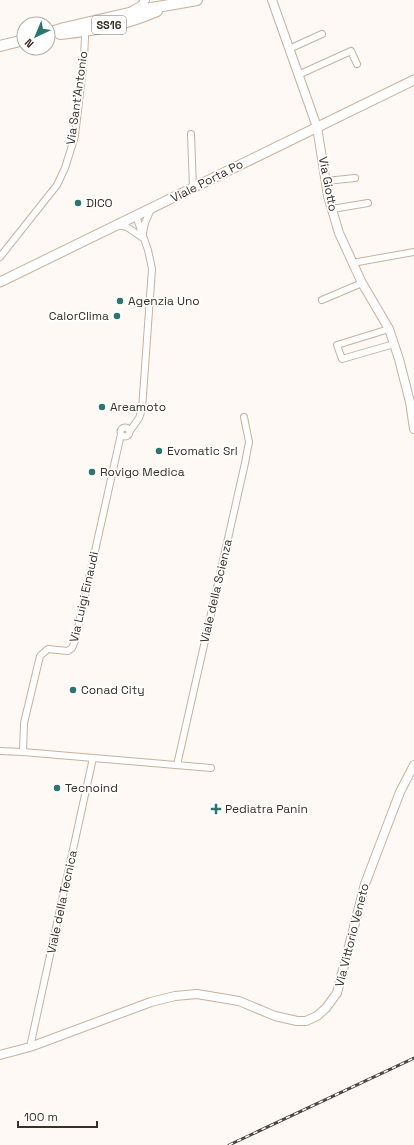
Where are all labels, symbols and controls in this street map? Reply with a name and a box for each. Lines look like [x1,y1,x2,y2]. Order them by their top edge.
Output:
north arrow [16,16,56,56]
road number: SS16 [92,16,126,34]
text: N [22,36,37,51]
street label: Via Sant'Antonio [63,50,91,146]
street label: Via Giotto [315,155,341,213]
street label: Viale Porta Po [168,156,246,206]
place label: DICO [86,195,113,211]
marker: DICO [73,198,83,208]
place label: Agenzia Uno [128,293,200,309]
marker: Agenzia Uno [115,296,125,306]
place label: CalorClima [49,308,109,324]
marker: CalorClima [112,311,122,321]
place label: Areamoto [110,399,166,415]
marker: Areamoto [97,402,107,412]
place label: Evomatic Srl [167,443,238,459]
marker: Evomatic Srl [154,446,164,456]
place label: Rovigo Medica [100,464,185,480]
marker: Rovigo Medica [87,467,97,477]
street label: Viale della Scienza [196,537,236,645]
street label: Via Luigi Einaudi [66,550,102,644]
place label: Conad City [81,682,145,698]
marker: Conad City [68,685,78,695]
place label: Tecnoind [65,780,118,796]
marker: Tecnoind [52,783,62,793]
place label: Pediatra Panin [225,801,308,817]
marker: Pediatra Panin [210,803,222,815]
street label: Viale della Tecnica [43,849,81,955]
street label: Via Vittorio Veneto [331,882,373,988]
scale bar [18,1103,97,1129]
text: 100 m [24,1109,58,1125]

